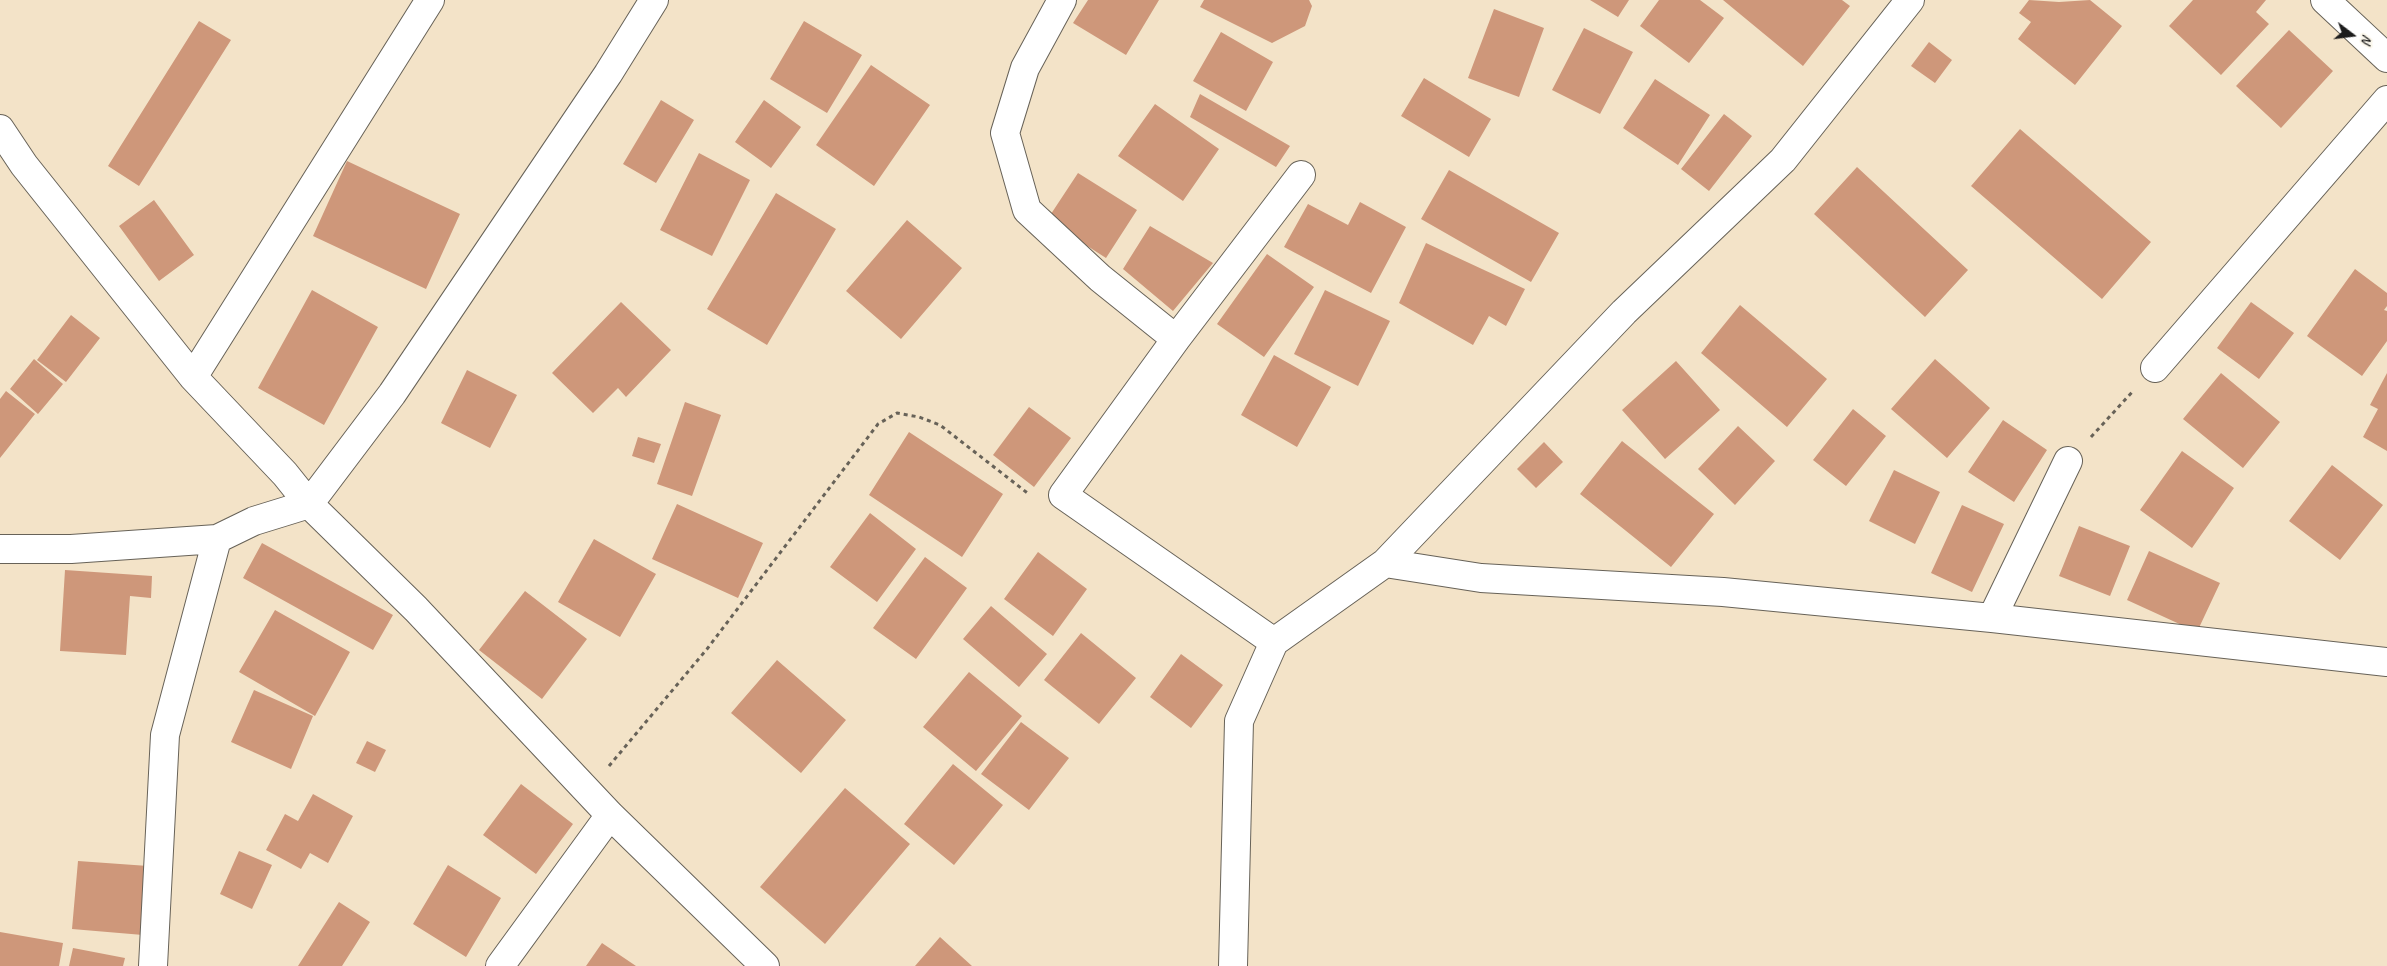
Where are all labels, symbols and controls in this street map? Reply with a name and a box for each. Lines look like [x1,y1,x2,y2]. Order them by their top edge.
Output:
north arrow [2327,10,2377,60]
text: N [2358,33,2376,45]

